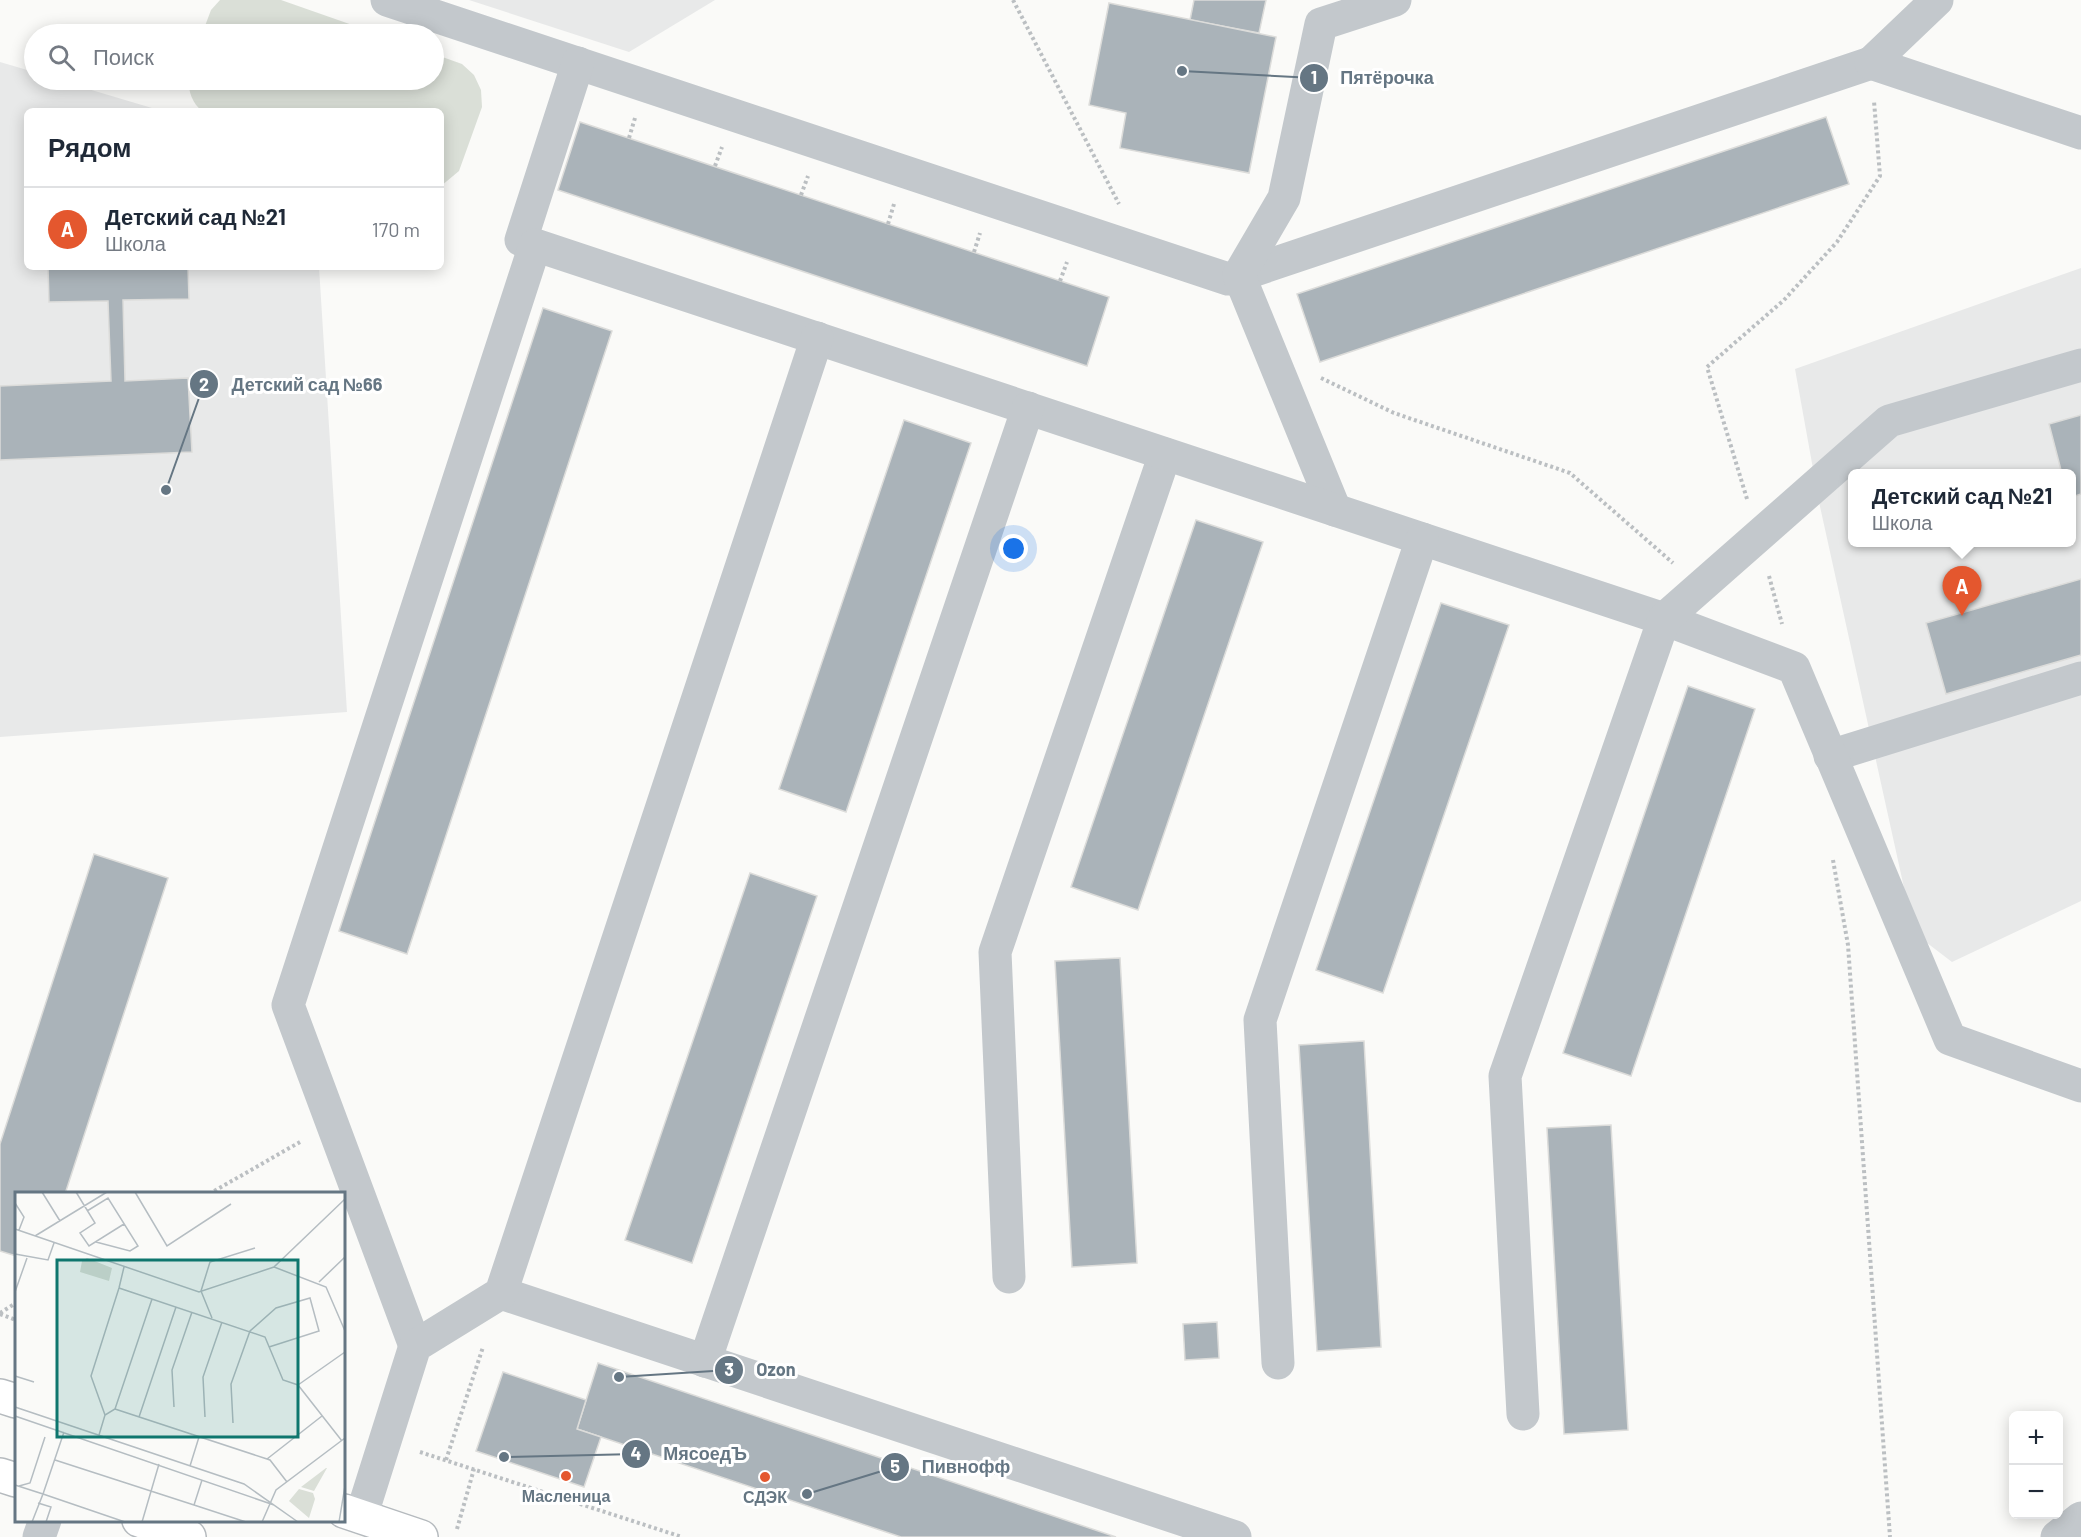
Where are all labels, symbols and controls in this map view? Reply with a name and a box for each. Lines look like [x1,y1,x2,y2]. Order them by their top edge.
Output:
search box [24,24,444,90]
icon: search [45,41,78,74]
text: Поиск [93,43,154,69]
callout: Пятёрочка [1299,60,1446,96]
text: 1 [1311,66,1317,88]
text: Пятёрочка [1340,66,1435,88]
text: Рядом [48,131,131,162]
text: Детский сад №21 [105,203,286,229]
text: A [61,217,74,241]
text: 170 m [372,217,420,241]
text: Школа [105,231,166,255]
callout: Детский сад №66 [189,366,394,402]
text: 2 [199,373,209,395]
text: Детский сад №66 [232,373,383,395]
popup [1848,469,2076,547]
text: Детский сад №21 [1872,482,2052,508]
text: Школа [1872,510,1932,534]
your location [999,534,1028,563]
pin: A [1942,566,1982,616]
inset map [15,1192,345,1522]
callout: Ozon [714,1352,808,1388]
text: 3 [724,1358,734,1380]
text: Ozon [756,1358,796,1380]
map controls [2009,1411,2063,1519]
button: + [2009,1411,2063,1465]
callout: МясоедЪ [621,1436,758,1472]
text: 4 [631,1442,642,1464]
text: МясоедЪ [663,1442,747,1464]
callout: Пивнофф [880,1449,1022,1485]
text: 5 [890,1455,900,1477]
text: Пивнофф [922,1455,1010,1477]
button: − [2009,1465,2063,1519]
marker: Масленица [559,1469,573,1483]
marker: СДЭК [758,1470,772,1484]
place label: Масленица [522,1486,610,1505]
place label: СДЭК [743,1487,787,1506]

